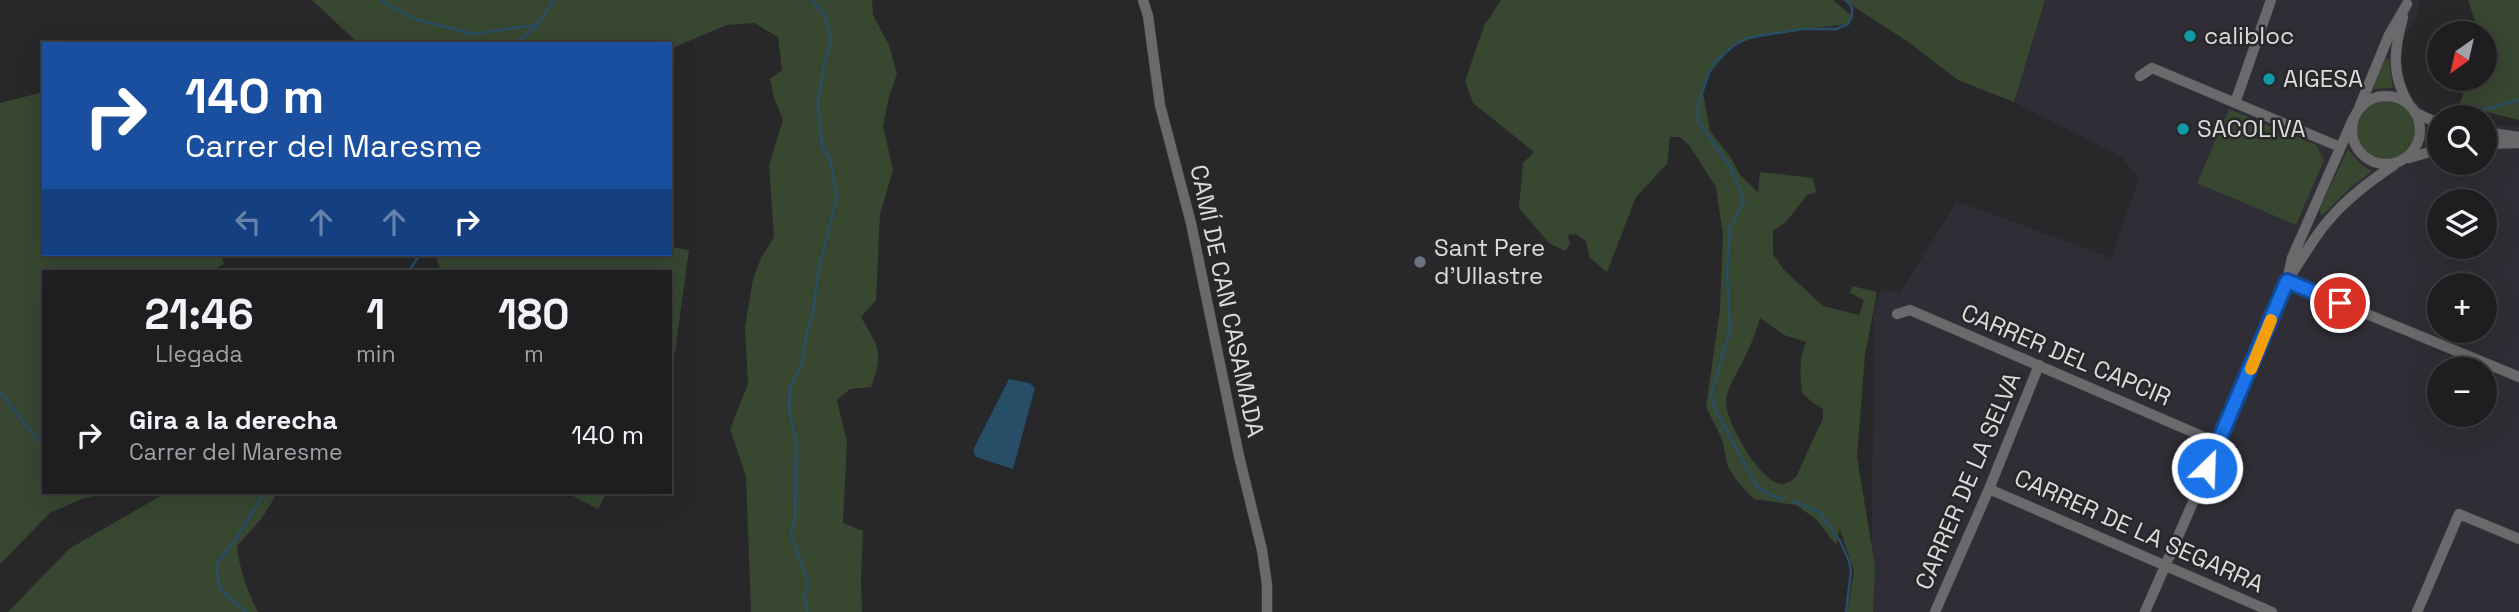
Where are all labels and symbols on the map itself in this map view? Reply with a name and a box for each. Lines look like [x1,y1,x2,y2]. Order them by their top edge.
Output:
place label: calibloc [2204,20,2294,51]
north arrow [2427,21,2497,91]
marker: calibloc [2182,28,2198,44]
place label: AIGESA [2283,63,2363,94]
marker: AIGESA [2261,71,2277,87]
place label: SACOLIVA [2197,113,2306,144]
marker: SACOLIVA [2175,121,2191,137]
street label: CAMÍ DE CAN CASAMADA [1183,162,1272,440]
place label: Sant Pere d'Ullastre [1434,232,1545,291]
marker: Sant Pere d'Ullastre [1412,254,1428,270]
pin [2310,273,2370,333]
street label: CARRER DEL CAPCIR [1957,296,2176,413]
street label: CARRER DE LA SELVA [1908,367,2027,594]
position arrow [2170,431,2244,505]
street label: CARRER DE LA SEGARRA [2010,462,2269,600]

